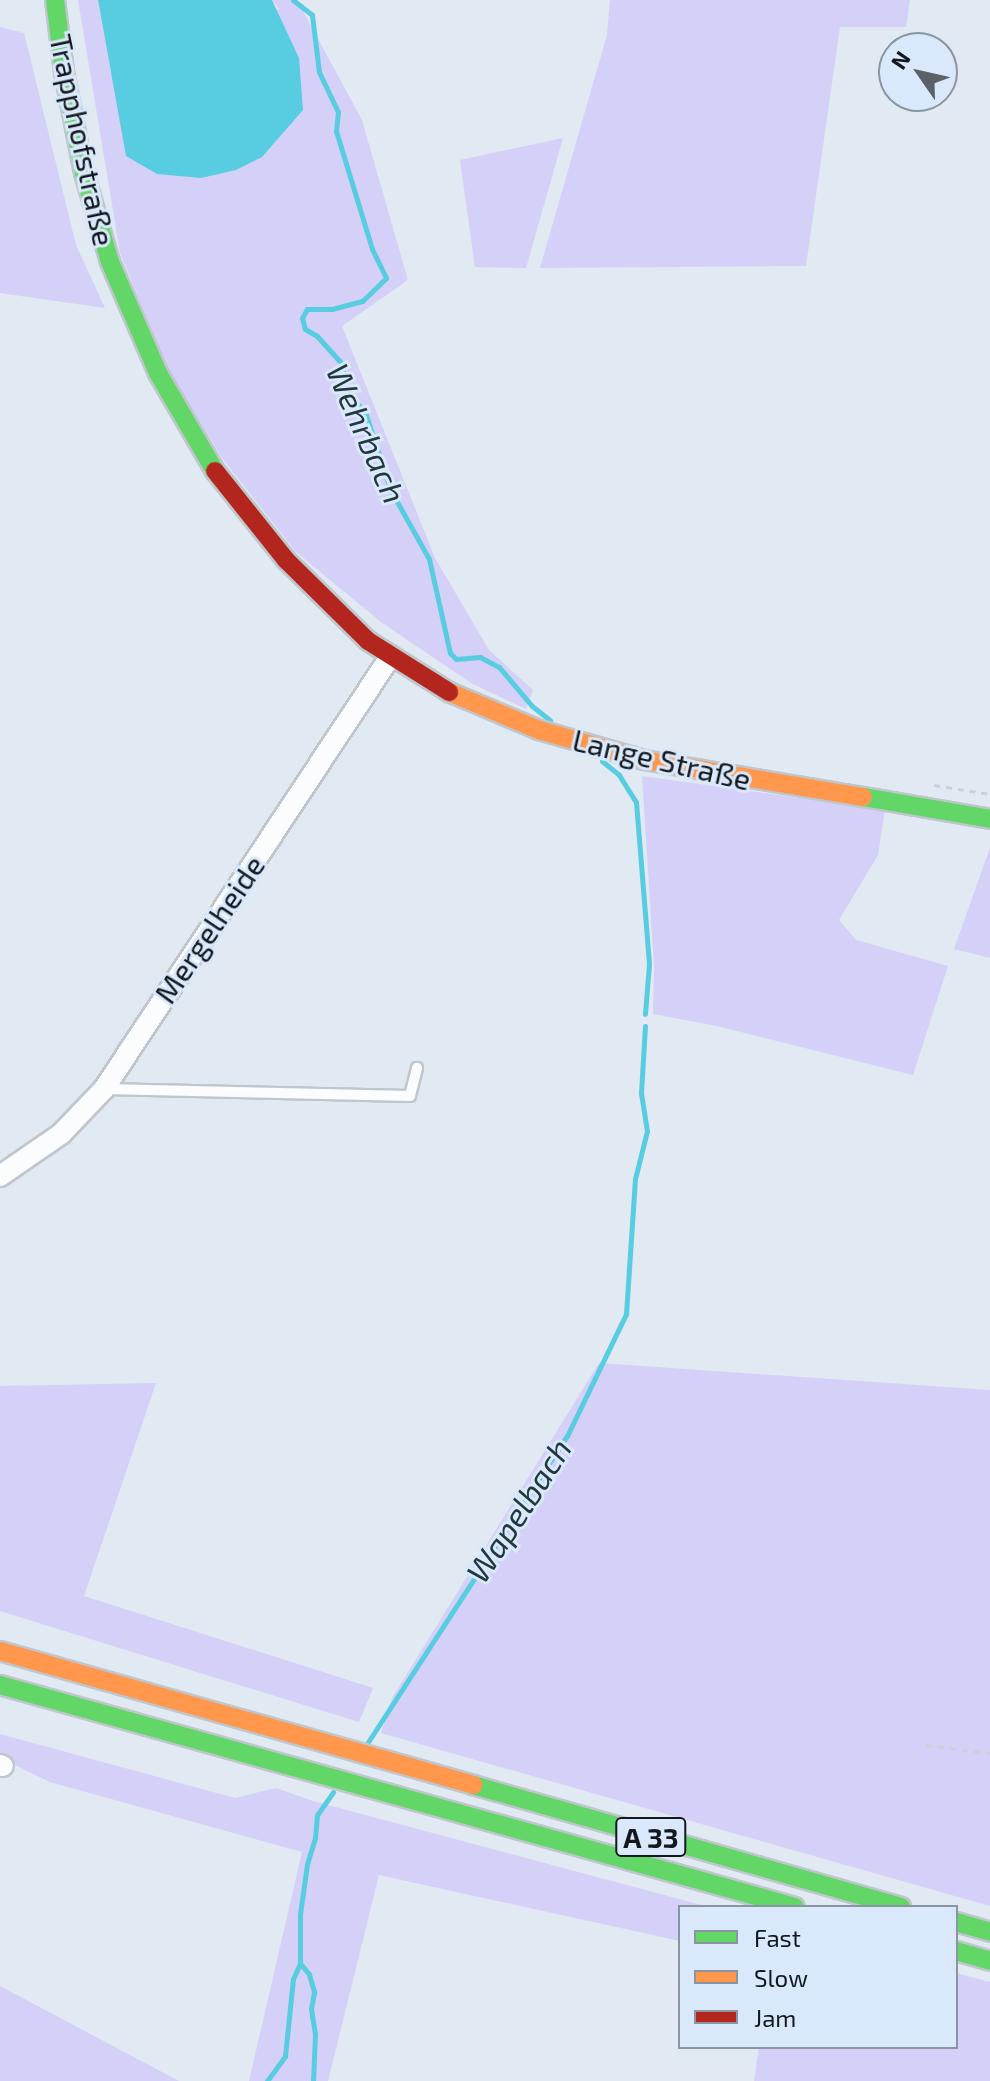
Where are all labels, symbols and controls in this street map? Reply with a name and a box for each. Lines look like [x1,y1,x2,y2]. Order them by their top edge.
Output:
street label: Trapphofstraße [43,31,123,249]
north arrow [878,32,958,112]
text: N [885,46,915,74]
water label: Wehrbach [319,357,415,509]
street label: Lange Straße [569,721,755,797]
street label: Mergelheide [146,848,272,1010]
water label: Wapelbach [457,1431,579,1589]
road number: A 33 [613,1813,689,1861]
legend [678,1905,958,2049]
text: Fast [754,1923,801,1952]
text: Slow [754,1963,808,1992]
text: Jam [754,2003,796,2032]

